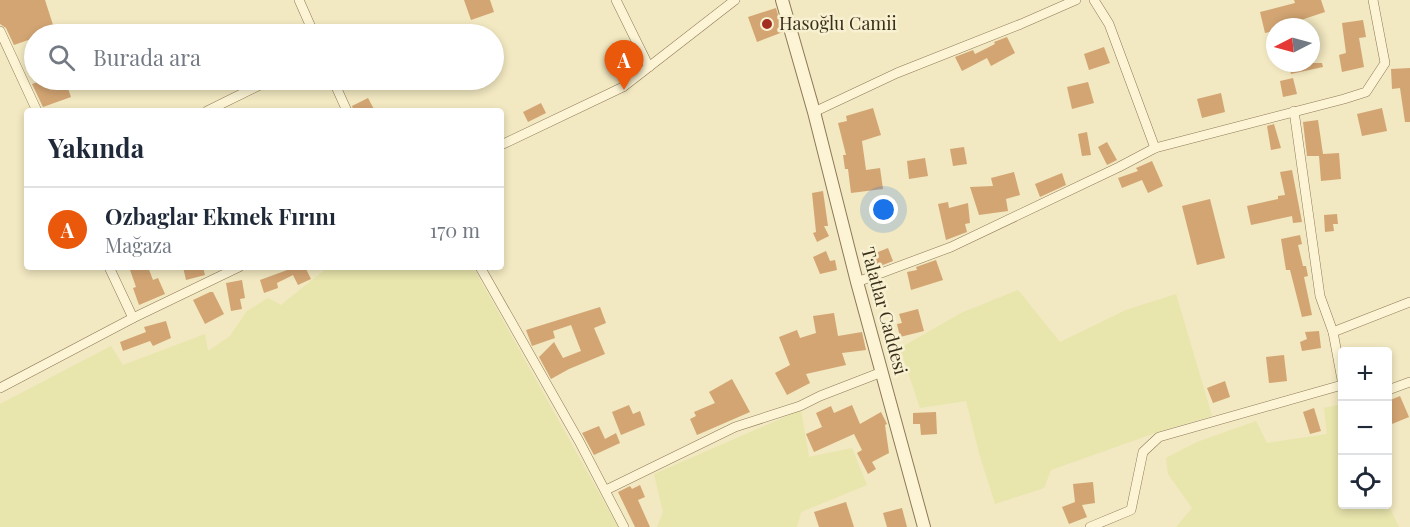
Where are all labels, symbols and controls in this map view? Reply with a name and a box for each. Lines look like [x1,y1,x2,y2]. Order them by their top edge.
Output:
place label: Hasoğlu Camii [779,11,897,35]
marker: Hasoğlu Camii [760,17,774,31]
north arrow [1266,18,1320,72]
search box [24,24,504,90]
pin: A [604,40,644,90]
icon: search [45,41,78,74]
text: Burada ara [93,42,201,72]
text: Yakında [48,130,144,165]
your location [869,195,898,224]
text: Ozbaglar Ekmek Fırını [105,201,336,231]
text: A [61,216,74,243]
text: 170 m [430,216,480,243]
text: Mağaza [105,231,172,258]
street label: Talatlar Caddesi [856,244,914,377]
map controls [1338,347,1392,509]
button: + [1338,347,1392,401]
button: − [1338,401,1392,455]
button: locate [1338,455,1392,509]

